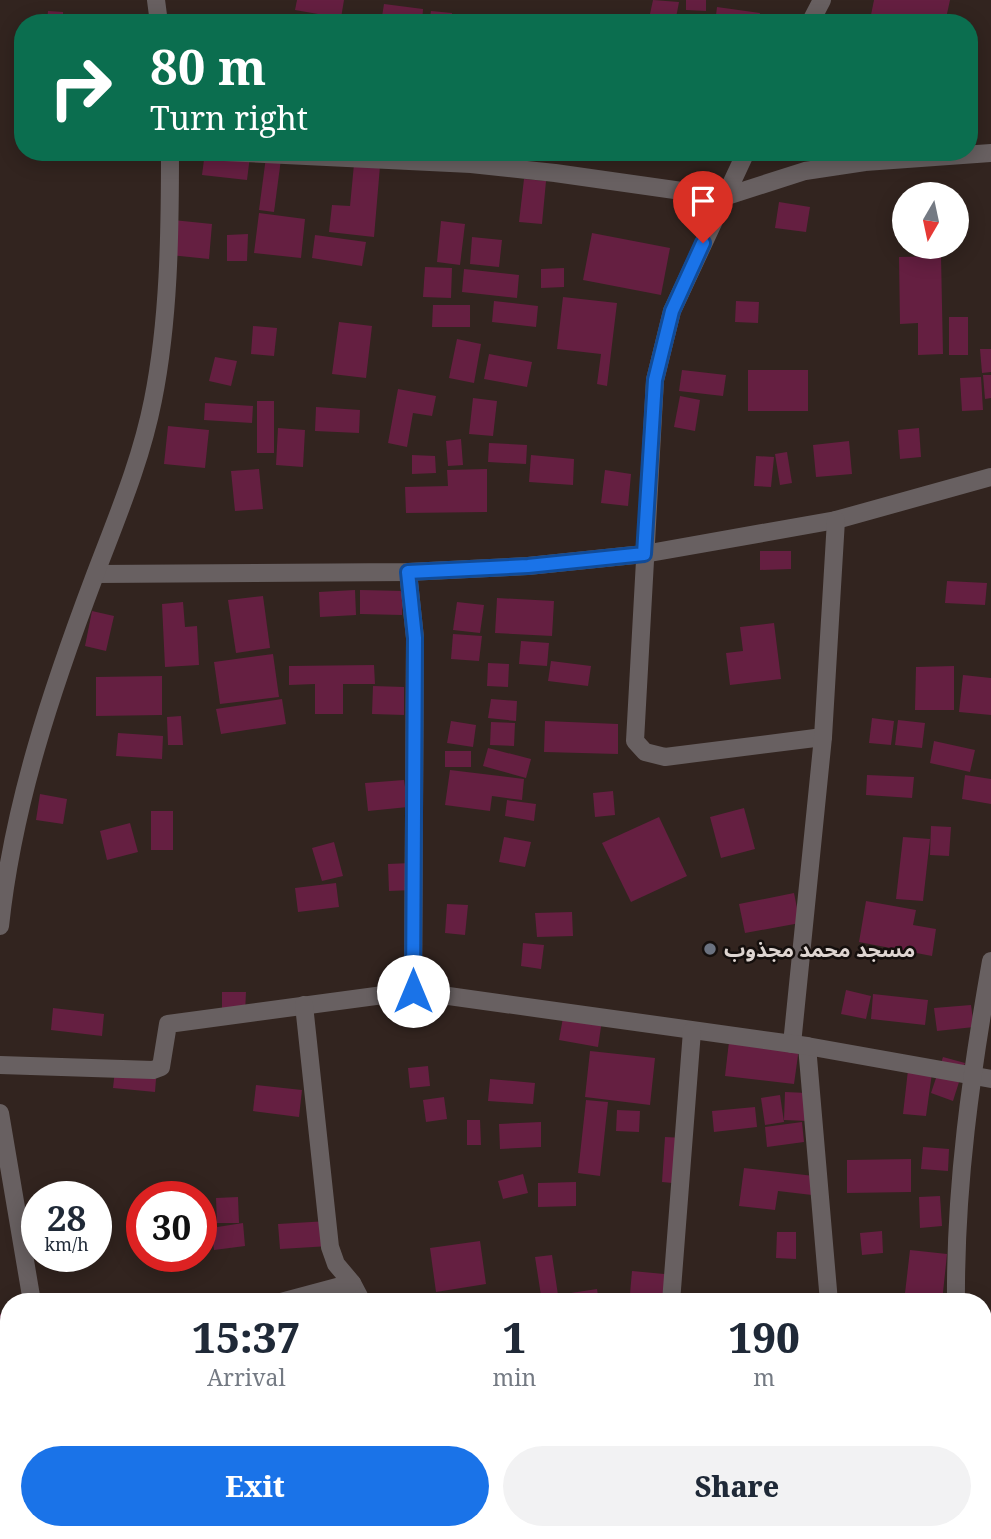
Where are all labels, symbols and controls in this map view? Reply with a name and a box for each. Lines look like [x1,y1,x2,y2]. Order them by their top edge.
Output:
text: 80 m [150,33,266,99]
icon: right [35,42,126,133]
text: Turn right [150,96,308,139]
pin [673,171,733,243]
icon: arrive [684,182,722,220]
north arrow [892,182,970,259]
map controls [892,182,969,259]
place label: مسجد محمد مجذوب [724,935,915,963]
marker: مسجد محمد مجذوب [702,941,718,957]
position arrow [376,954,450,1028]
speed limit sign: 30 [126,1181,217,1272]
text: 28 [47,1194,86,1241]
text: km/h [44,1232,89,1256]
text: 15:37 [192,1308,300,1365]
text: 1 [503,1308,526,1365]
text: 190 [728,1308,800,1365]
text: Arrival [207,1361,286,1393]
text: min [492,1361,536,1393]
text: m [753,1361,775,1393]
button: Exit [21,1446,489,1526]
button: Share [503,1446,971,1526]

